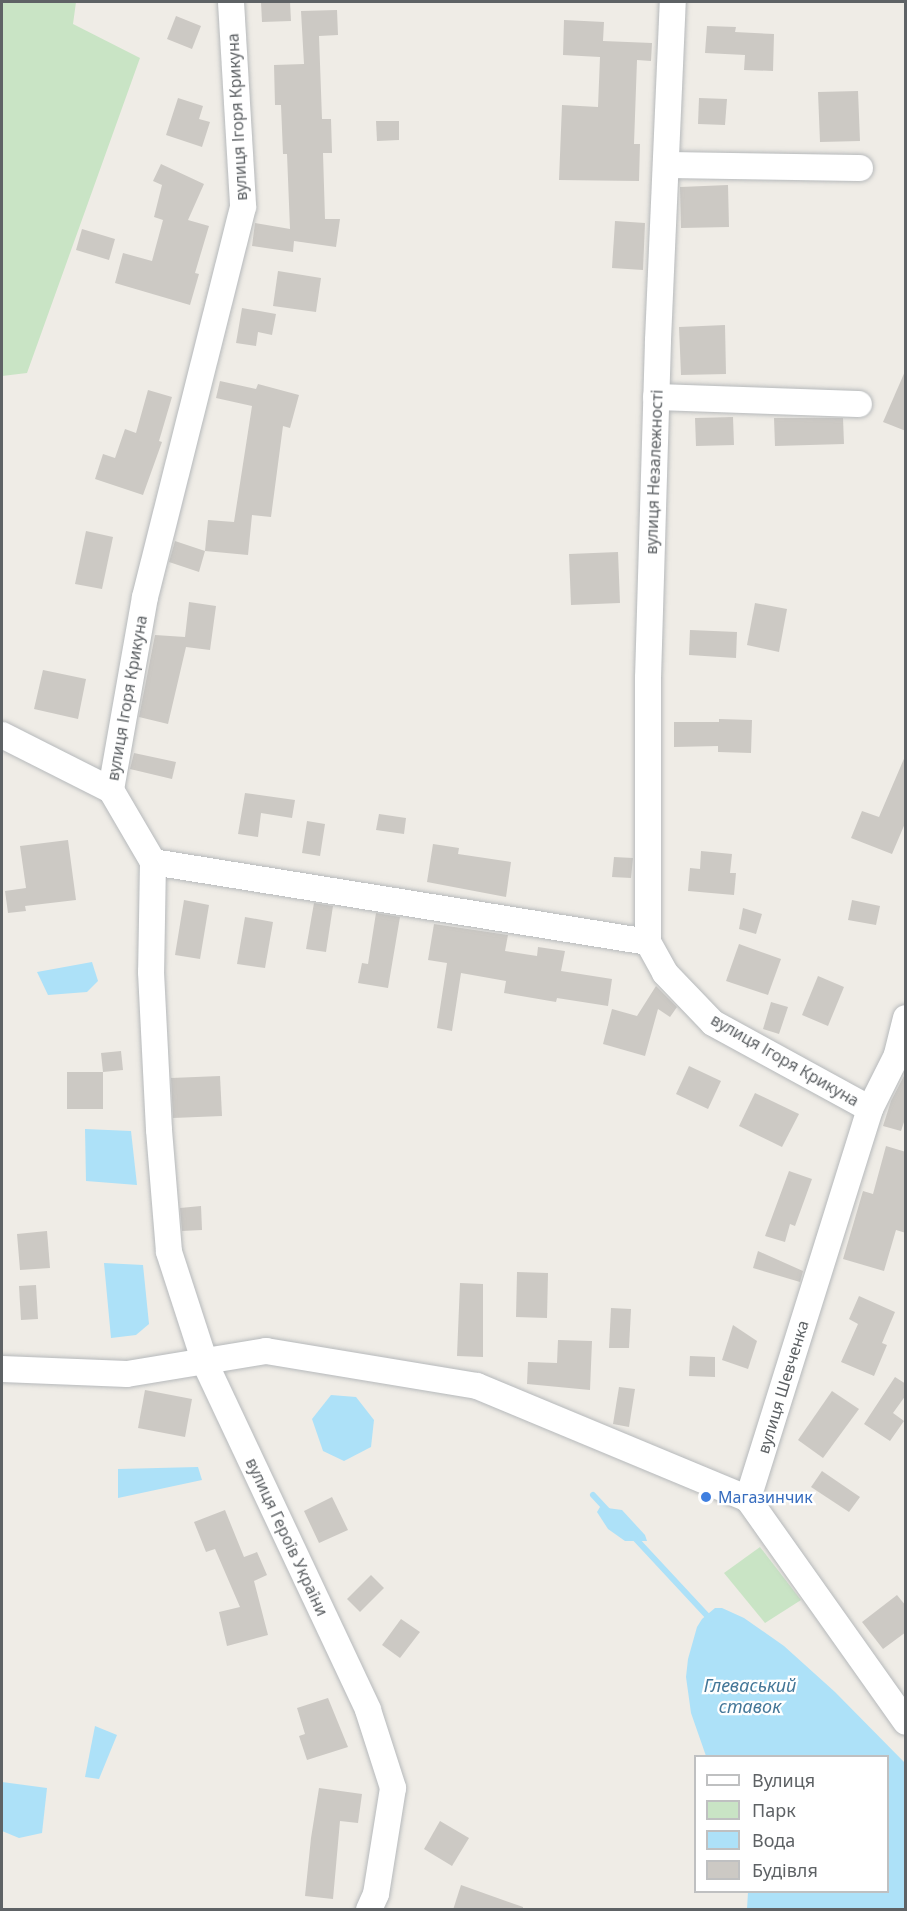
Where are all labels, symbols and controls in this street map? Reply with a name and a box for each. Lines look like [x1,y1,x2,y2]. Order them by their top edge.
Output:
street label: вулиця Ігоря Крикуна [223,33,251,201]
street label: вулиця Незалежності [642,389,666,555]
street label: вулиця Ігоря Крикуна [103,614,151,782]
street label: вулиця Ігоря Крикуна [708,1010,862,1110]
street label: вулиця Шевченка [754,1318,812,1456]
street label: вулиця Героїв України [242,1455,332,1619]
place label: Магазинчик [718,1487,813,1507]
marker: Магазинчик [699,1490,713,1504]
water label: Глеваський ставок [704,1675,796,1718]
legend [694,1755,889,1893]
text: Вулиця [752,1768,815,1792]
text: Парк [752,1798,796,1822]
text: Вода [752,1828,795,1852]
text: Будівля [752,1858,818,1882]

